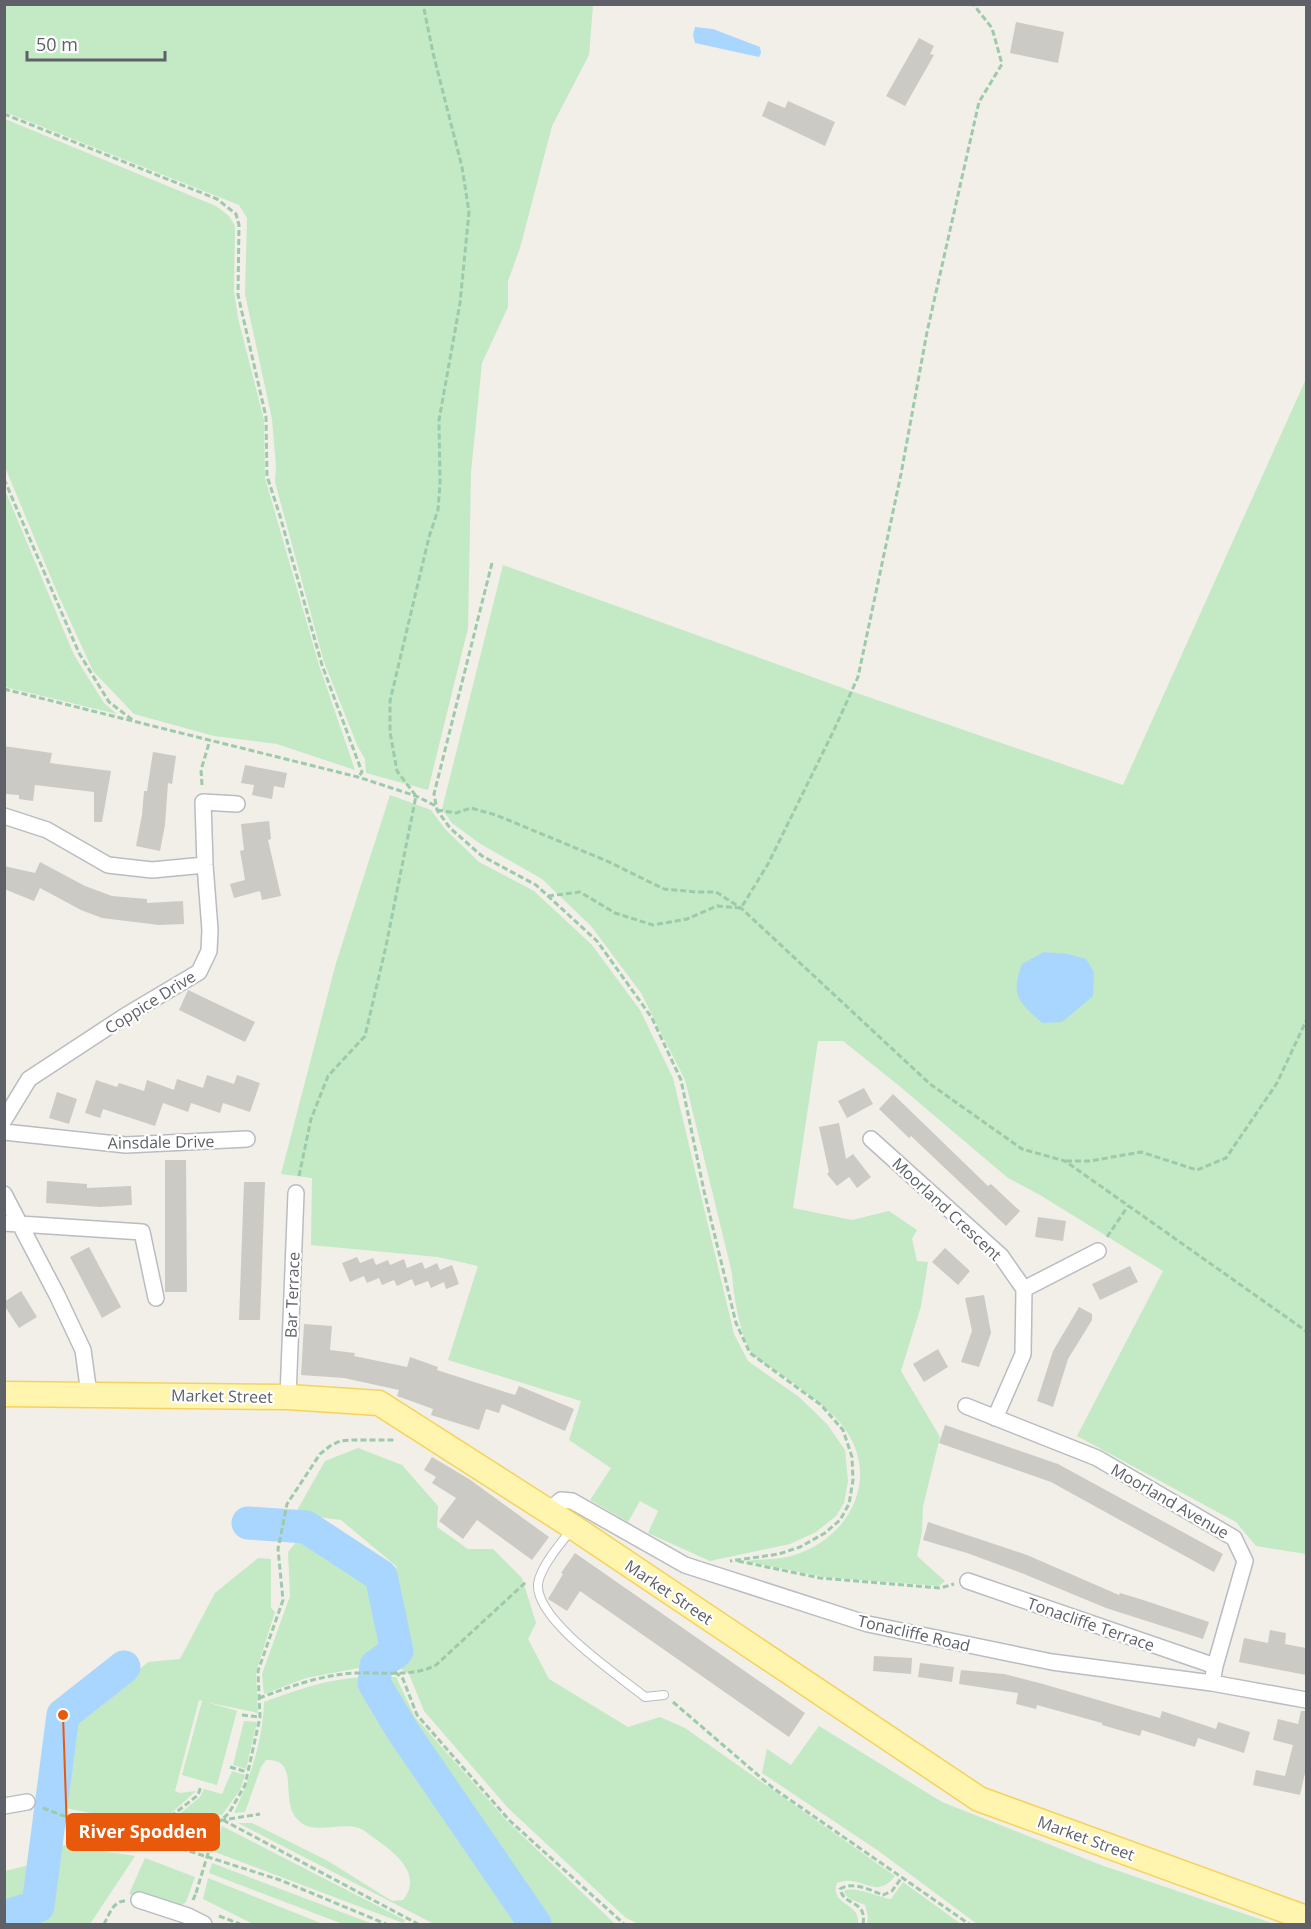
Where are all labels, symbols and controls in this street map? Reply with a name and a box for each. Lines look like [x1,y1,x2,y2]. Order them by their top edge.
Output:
scale bar [27,24,165,62]
text: 50 m [36,32,78,56]
street label: Coppice Drive [100,965,200,1039]
street label: Ainsdale Drive [108,1130,215,1154]
street label: Moorland Crescent [887,1152,1007,1266]
street label: Bar Terrace [280,1251,305,1339]
street label: Market Street [171,1384,273,1408]
street label: Moorland Avenue [1107,1458,1233,1544]
street label: Market Street [621,1554,718,1630]
street label: Tonacliffe Terrace [1024,1592,1158,1656]
street label: Tonacliffe Road [856,1609,972,1657]
street label: Market Street [1034,1810,1138,1866]
callout: River Spodden [67,1814,219,1850]
text: River Spodden [79,1819,207,1843]

